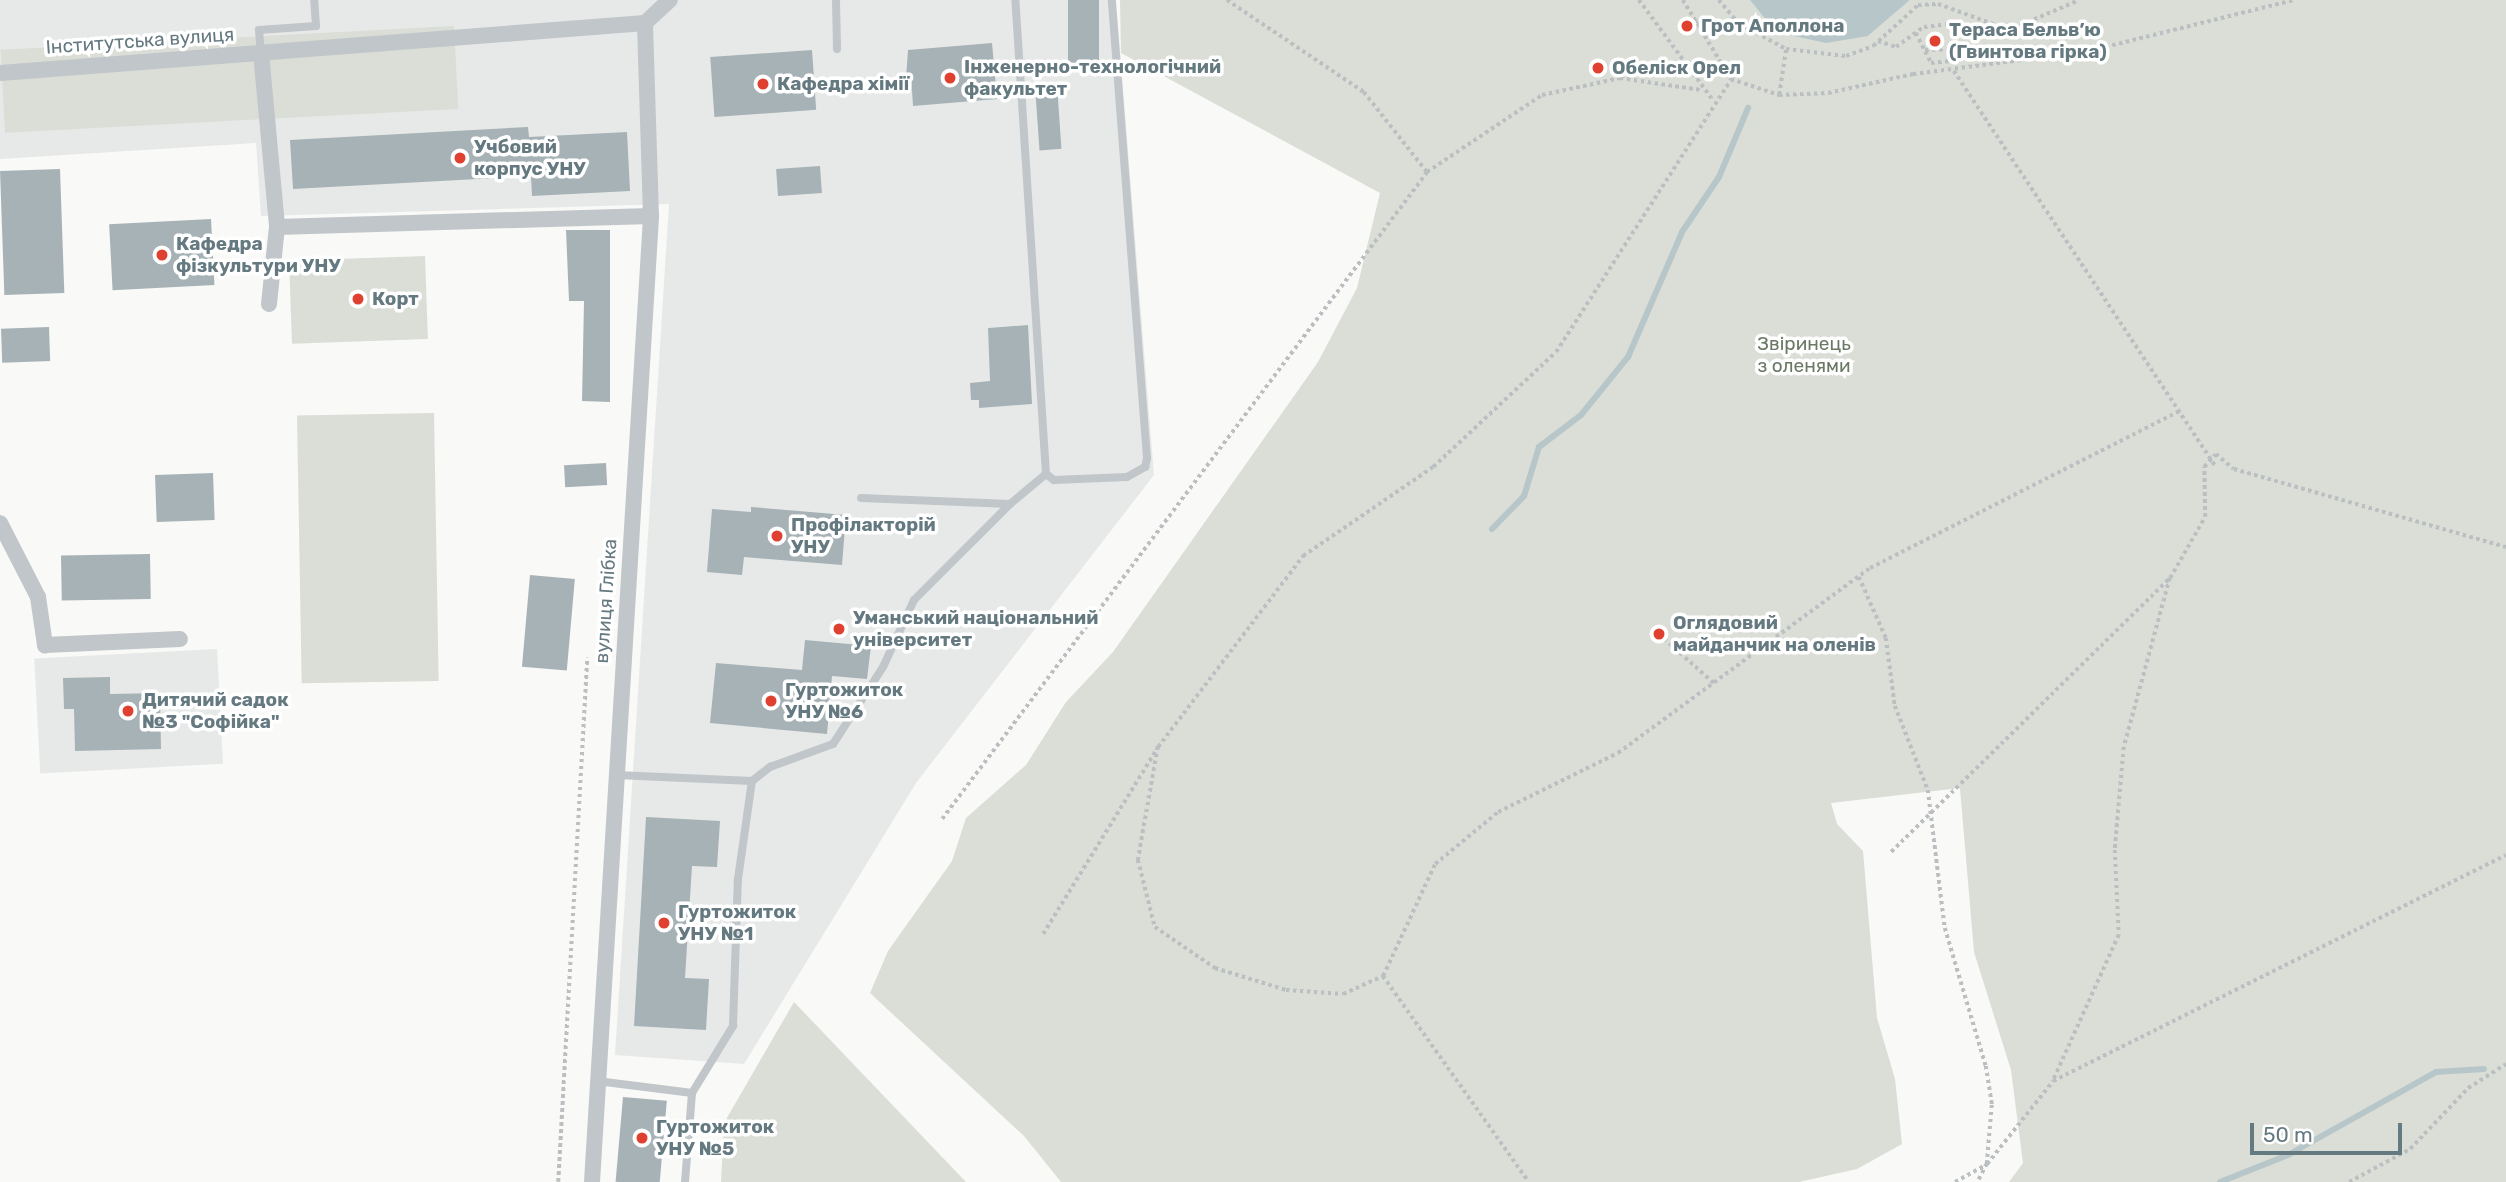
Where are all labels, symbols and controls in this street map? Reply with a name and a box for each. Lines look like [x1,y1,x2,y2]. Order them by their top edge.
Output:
place label: Грот Аполлона [1701,15,1845,37]
marker: Грот Аполлона [1679,18,1695,34]
place label: Тераса Бельв’ю (Гвинтова гірка) [1949,19,2107,63]
street label: Інститутська вулиця [45,23,235,59]
marker: Тераса Бельв’ю (Гвинтова гірка) [1927,33,1943,49]
place label: Інженерно-технологічний факультет [964,56,1221,100]
place label: Обеліск Орел [1612,57,1741,79]
marker: Обеліск Орел [1590,60,1606,76]
marker: Інженерно-технологічний факультет [942,70,958,86]
place label: Кафедра хімії [777,73,909,95]
marker: Кафедра хімії [755,76,771,92]
place label: Учбовий корпус УНУ [474,136,586,180]
marker: Учбовий корпус УНУ [452,150,468,166]
place label: Кафедра фізкультури УНУ [176,233,341,277]
marker: Кафедра фізкультури УНУ [154,247,170,263]
place label: Корт [372,288,419,310]
marker: Корт [350,291,366,307]
park label: Звіринець з оленями [1757,333,1851,377]
place label: Профілакторій УНУ [791,514,936,558]
marker: Профілакторій УНУ [769,528,785,544]
street label: вулиця Глібка [590,538,622,664]
place label: Уманський національний університет [853,607,1098,651]
place label: Оглядовий майданчик на оленів [1673,612,1876,656]
marker: Уманський національний університет [831,621,847,637]
marker: Оглядовий майданчик на оленів [1651,626,1667,642]
place label: Гуртожиток УНУ №6 [785,679,903,723]
place label: Дитячий садок №3 "Софійка" [142,689,289,733]
marker: Гуртожиток УНУ №6 [763,693,779,709]
marker: Дитячий садок №3 "Софійка" [120,703,136,719]
place label: Гуртожиток УНУ №1 [678,901,796,945]
marker: Гуртожиток УНУ №1 [656,915,672,931]
scale bar [2254,1108,2406,1152]
place label: Гуртожиток УНУ №5 [656,1116,774,1160]
text: 50 m [2263,1122,2313,1147]
marker: Гуртожиток УНУ №5 [634,1130,650,1146]

